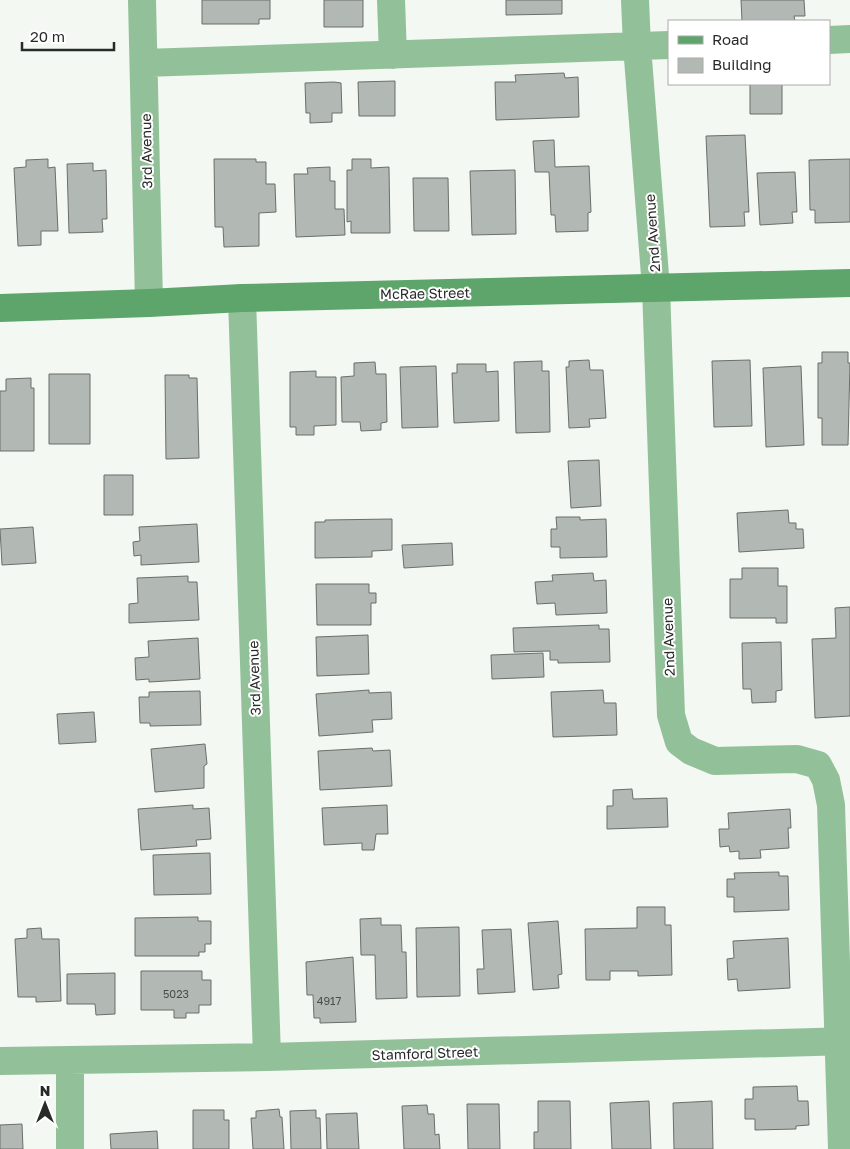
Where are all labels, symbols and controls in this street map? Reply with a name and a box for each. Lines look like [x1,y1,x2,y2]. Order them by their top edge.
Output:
scale bar [22,20,115,52]
legend [668,20,830,85]
text: 20 m [30,27,65,45]
text: Road [712,30,749,48]
text: Building [712,55,772,73]
street label: 3rd Avenue [137,113,155,189]
street label: 2nd Avenue [641,193,663,273]
street label: McRae Street [380,284,470,302]
street label: 2nd Avenue [658,598,678,676]
street label: 3rd Avenue [244,640,264,716]
house number: 5023 [163,987,189,1000]
house number: 4917 [317,994,341,1007]
street label: Stamford Street [371,1043,479,1063]
north arrow [20,1079,70,1129]
text: N [40,1082,50,1099]

